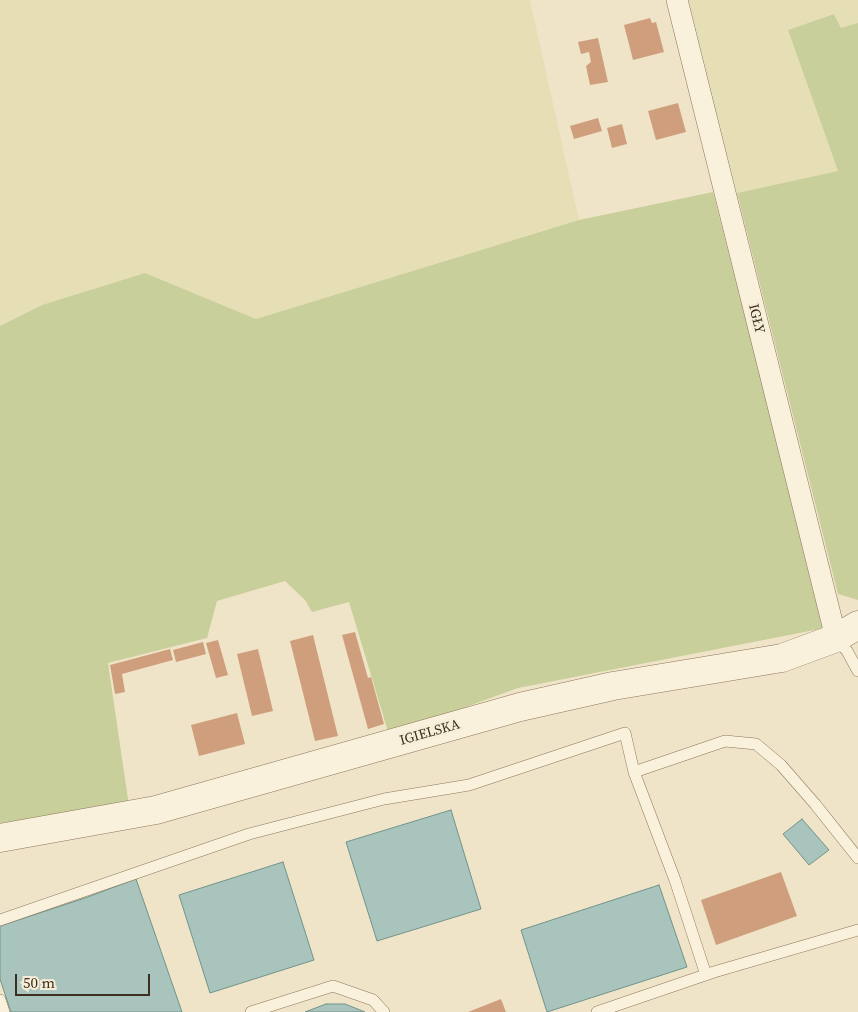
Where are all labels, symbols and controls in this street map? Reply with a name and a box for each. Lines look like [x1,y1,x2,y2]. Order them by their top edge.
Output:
street label: IGŁY [744,302,768,336]
street label: IGIELSKA [398,716,462,750]
scale bar [18,964,152,996]
text: 50 m [23,972,55,993]

